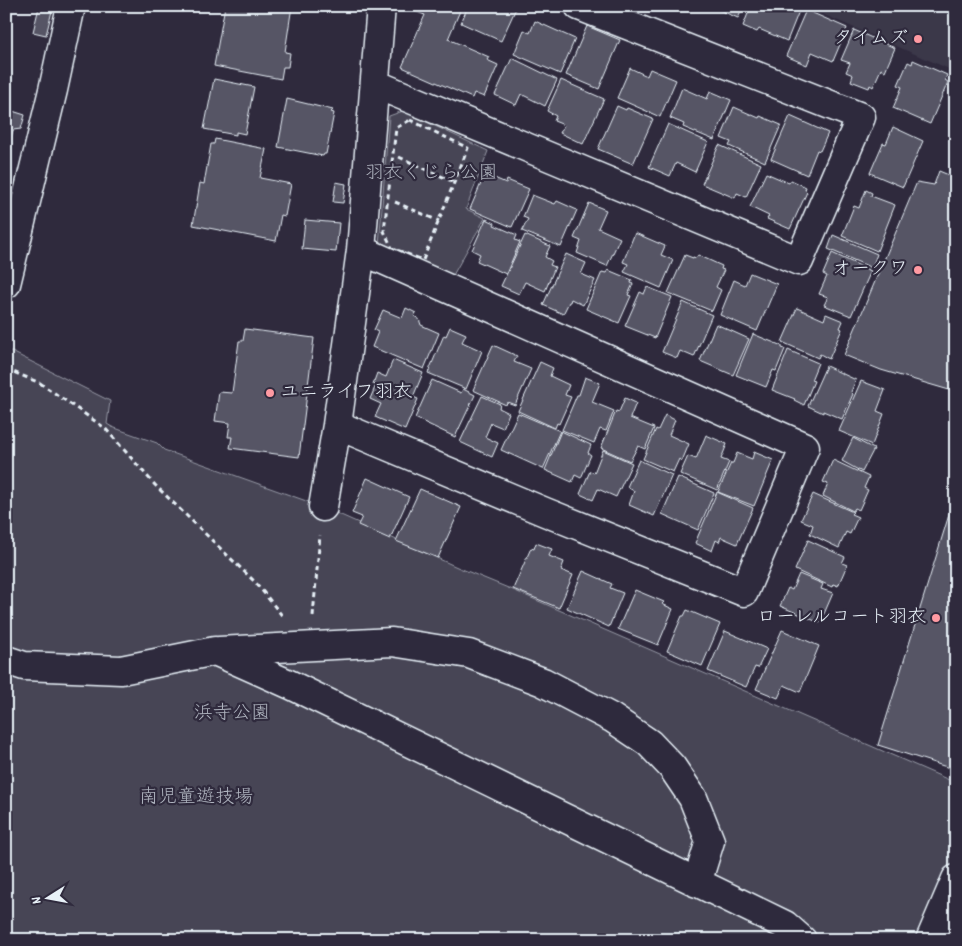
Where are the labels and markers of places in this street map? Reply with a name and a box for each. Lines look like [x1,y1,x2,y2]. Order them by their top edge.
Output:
place label: タイムズ [834,26,908,53]
marker: タイムズ [912,33,924,45]
place label: オークワ [832,257,908,284]
marker: オークワ [912,264,924,276]
place label: ユニライフ羽衣 [280,380,412,407]
marker: ユニライフ羽衣 [264,387,276,399]
place label: ローレルコート羽衣 [757,605,926,632]
marker: ローレルコート羽衣 [930,612,942,624]

